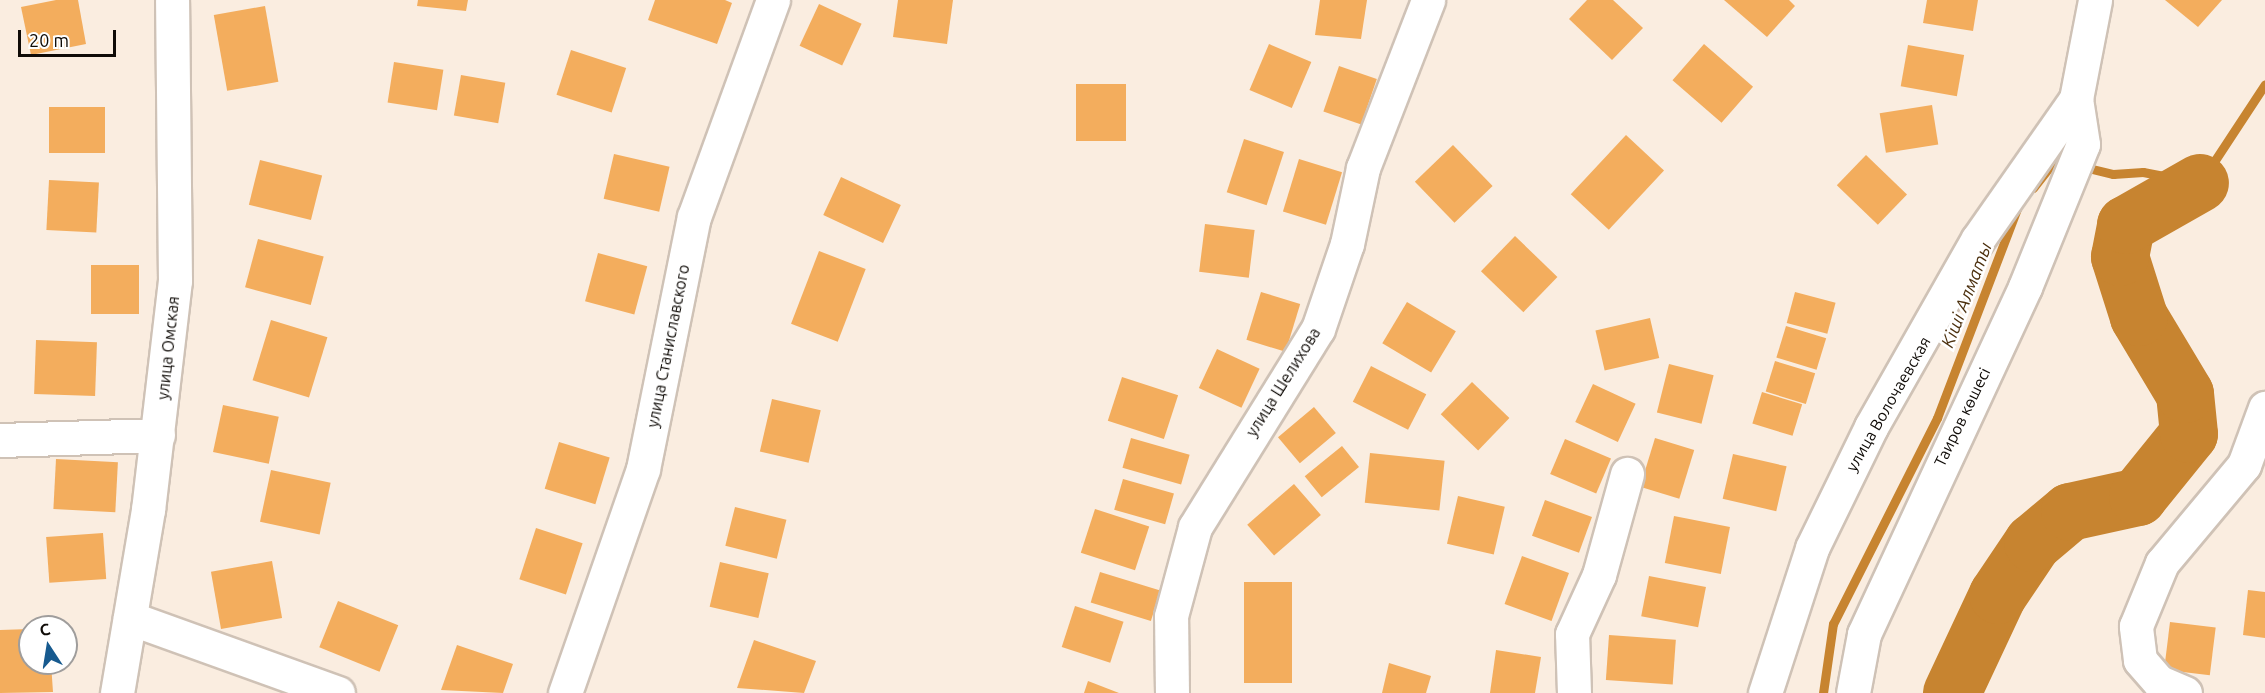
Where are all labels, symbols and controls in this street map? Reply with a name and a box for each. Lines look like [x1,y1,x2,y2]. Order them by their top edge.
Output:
scale bar [21,18,118,56]
text: 20 m [29,30,69,50]
water label: Кіші Алматы [1936,239,1996,351]
street label: улица Станиславского [643,263,693,429]
street label: улица Омская [153,295,183,401]
street label: улица Шелихова [1242,324,1324,440]
street label: улица Волочаевская [1842,333,1934,475]
street label: Таиров көшесі [1930,364,1994,470]
north arrow [18,615,78,675]
text: С [38,619,52,639]

